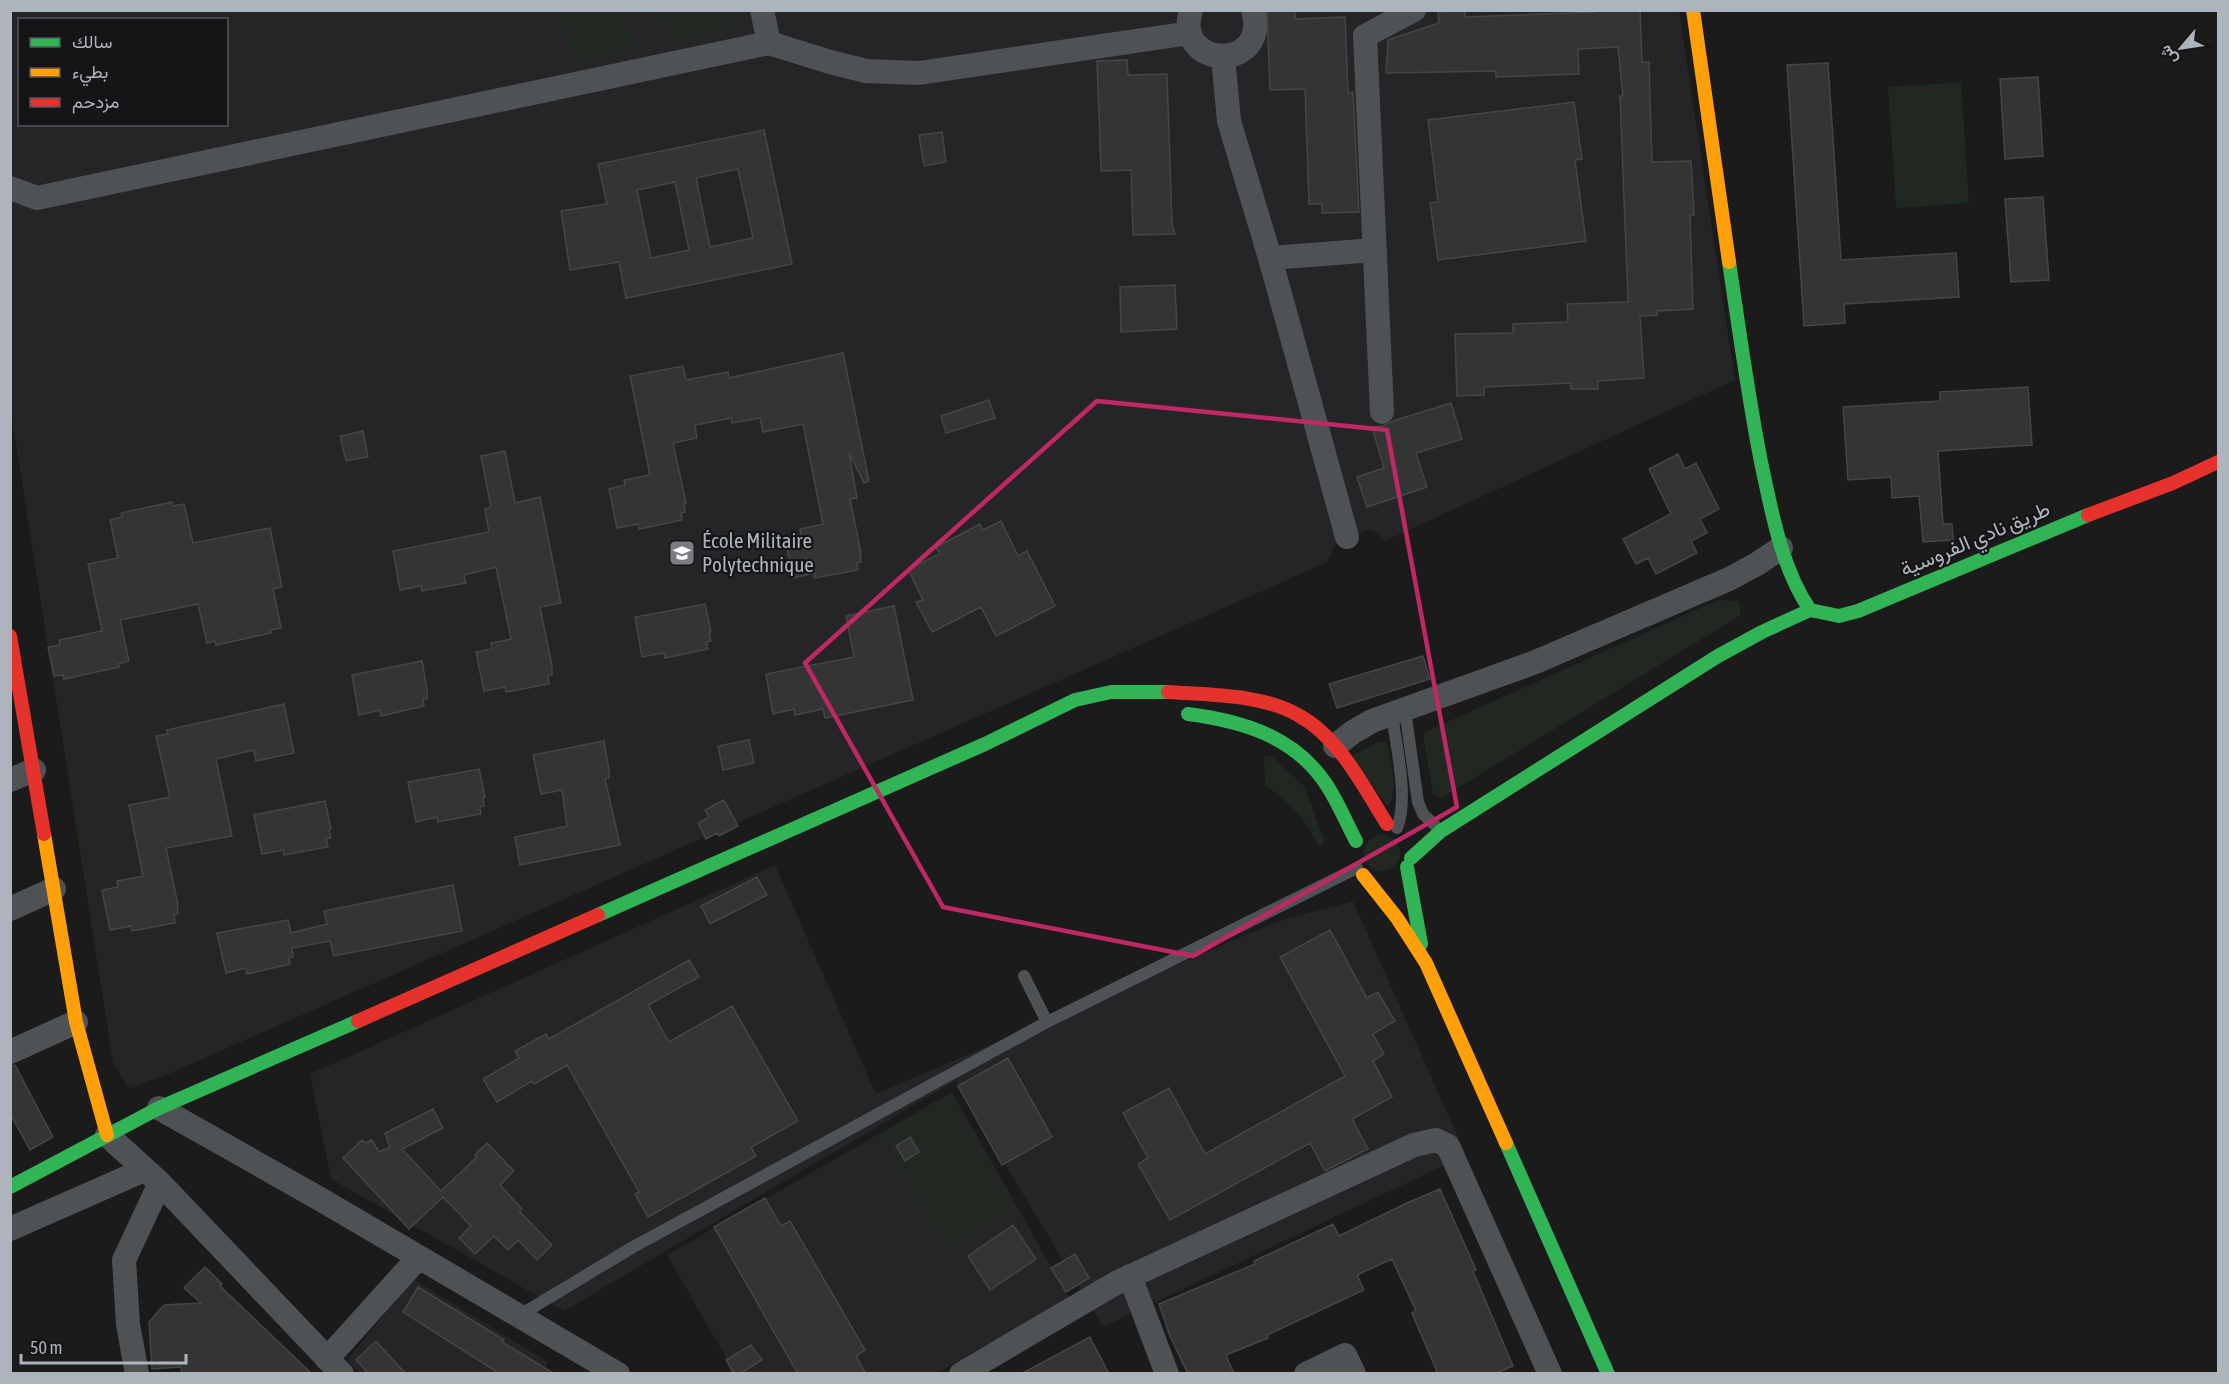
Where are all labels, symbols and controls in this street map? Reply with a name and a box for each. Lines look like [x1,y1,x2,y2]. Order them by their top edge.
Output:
legend [18,18,228,126]
north arrow [2151,18,2211,78]
text: سالك [72,31,112,52]
text: ش [2155,42,2181,68]
text: بطيء [72,61,108,87]
text: مزدحم [72,91,119,114]
street label: طريق نادي الفروسية [1896,496,2055,586]
place label: École Militaire Polytechnique [702,528,814,576]
school or university icon: École Militaire Polytechnique [667,538,697,568]
scale bar [21,1327,186,1365]
text: 50 m [30,1337,62,1358]

